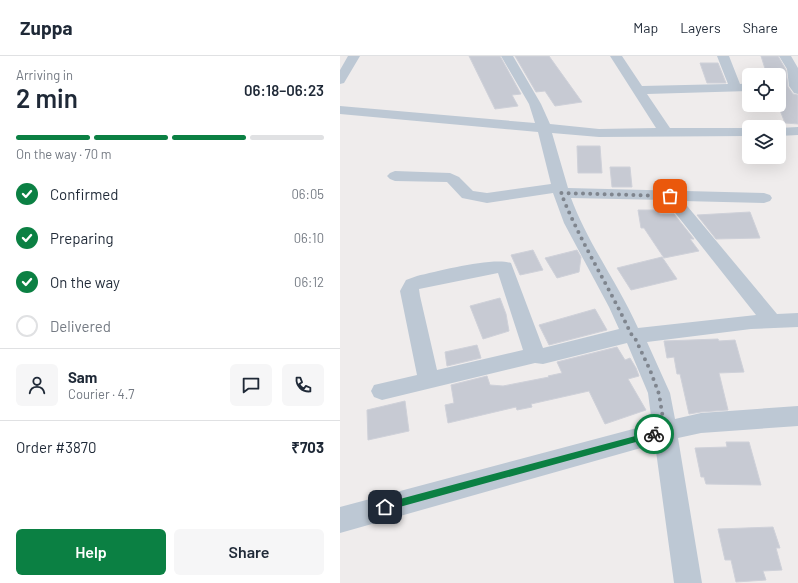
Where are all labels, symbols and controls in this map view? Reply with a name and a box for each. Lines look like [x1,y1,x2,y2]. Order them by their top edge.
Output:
text: Zuppa [20,16,73,39]
text: Map [633,19,658,36]
text: Layers [680,19,721,36]
text: Share [743,19,778,36]
text: Arriving in [16,67,73,83]
map controls [742,68,786,164]
button: locate [742,68,786,112]
text: 06:18–06:23 [244,81,324,99]
text: 2 min [16,82,78,113]
button: layers [742,120,786,164]
text: On the way · 70 m [16,146,111,162]
pin [653,179,687,213]
icon: check [16,183,38,205]
text: Confirmed [50,185,118,203]
icon: bag [659,185,681,207]
text: 06:05 [292,186,324,202]
icon: check [16,227,38,249]
text: Preparing [50,229,114,247]
text: 06:10 [294,230,324,246]
icon: check [16,271,38,293]
text: On the way [50,273,120,291]
text: 06:12 [294,274,324,290]
text: Delivered [50,317,111,335]
button: person [16,364,58,406]
button: chat [230,364,272,406]
button: phone [282,364,324,406]
text: Sam [68,368,97,386]
text: Courier · 4.7 [68,386,135,402]
courier [634,414,674,454]
icon: bike [643,423,665,445]
text: Order #3870 [16,438,96,456]
text: ₹703 [291,438,324,456]
pin [368,490,402,524]
icon: home [374,496,396,518]
button: Help [16,529,166,575]
button: Share [174,529,324,575]

